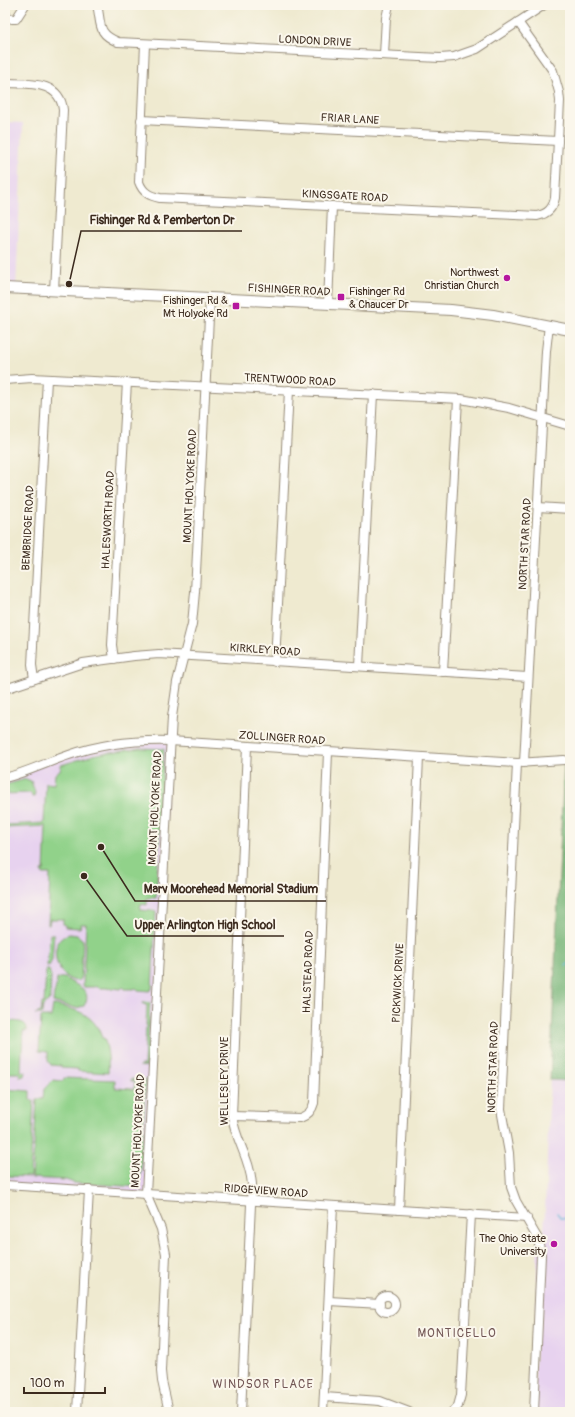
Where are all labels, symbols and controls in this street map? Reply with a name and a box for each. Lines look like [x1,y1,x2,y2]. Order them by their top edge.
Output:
street label: LONDON DRIVE [278,33,352,49]
street label: FRIAR LANE [320,111,380,127]
street label: KINGSGATE ROAD [302,187,388,205]
callout: Fishinger Rd & Pemberton Dr [81,207,242,231]
text: Fishinger Rd & Pemberton Dr [89,213,235,228]
place label: Northwest Christian Church [424,266,500,292]
marker: Northwest Christian Church [502,273,512,283]
street label: FISHINGER ROAD [247,281,331,299]
place label: Fishinger Rd & Chaucer Dr [349,285,409,311]
marker: Fishinger Rd & Chaucer Dr [336,292,346,302]
place label: Fishinger Rd & Mt Holyoke Rd [163,294,228,320]
marker: Fishinger Rd & Mt Holyoke Rd [231,301,241,311]
street label: TRENTWOOD ROAD [244,371,336,389]
street label: MOUNT HOLYOKE ROAD [181,429,199,543]
street label: HALESWORTH ROAD [99,471,117,569]
street label: BEMBRIDGE ROAD [19,485,37,571]
street label: NORTH STAR ROAD [516,498,534,590]
street label: KIRKLEY ROAD [229,641,301,659]
street label: ZOLLINGER ROAD [238,728,326,748]
street label: MOUNT HOLYOKE ROAD [146,751,164,865]
callout: Marv Moorehead Memorial Stadium [135,877,326,901]
text: Marv Moorehead Memorial Stadium [144,882,319,897]
callout: Upper Arlington High School [127,912,284,936]
text: Upper Arlington High School [135,918,276,933]
street label: HALSTEAD ROAD [300,931,316,1013]
street label: PICKWICK DRIVE [389,943,407,1023]
street label: NORTH STAR ROAD [485,1021,501,1113]
street label: WELLESLEY DRIVE [218,1036,231,1126]
street label: MOUNT HOLYOKE ROAD [129,1074,147,1188]
street label: RIDGEVIEW ROAD [224,1182,308,1200]
place label: The Ohio State University [479,1232,547,1258]
marker: The Ohio State University [549,1239,559,1249]
district label: MONTICELLO [417,1326,497,1341]
scale bar [24,1369,105,1395]
text: 100 m [30,1376,65,1391]
district label: WINDSOR PLACE [212,1377,314,1392]

